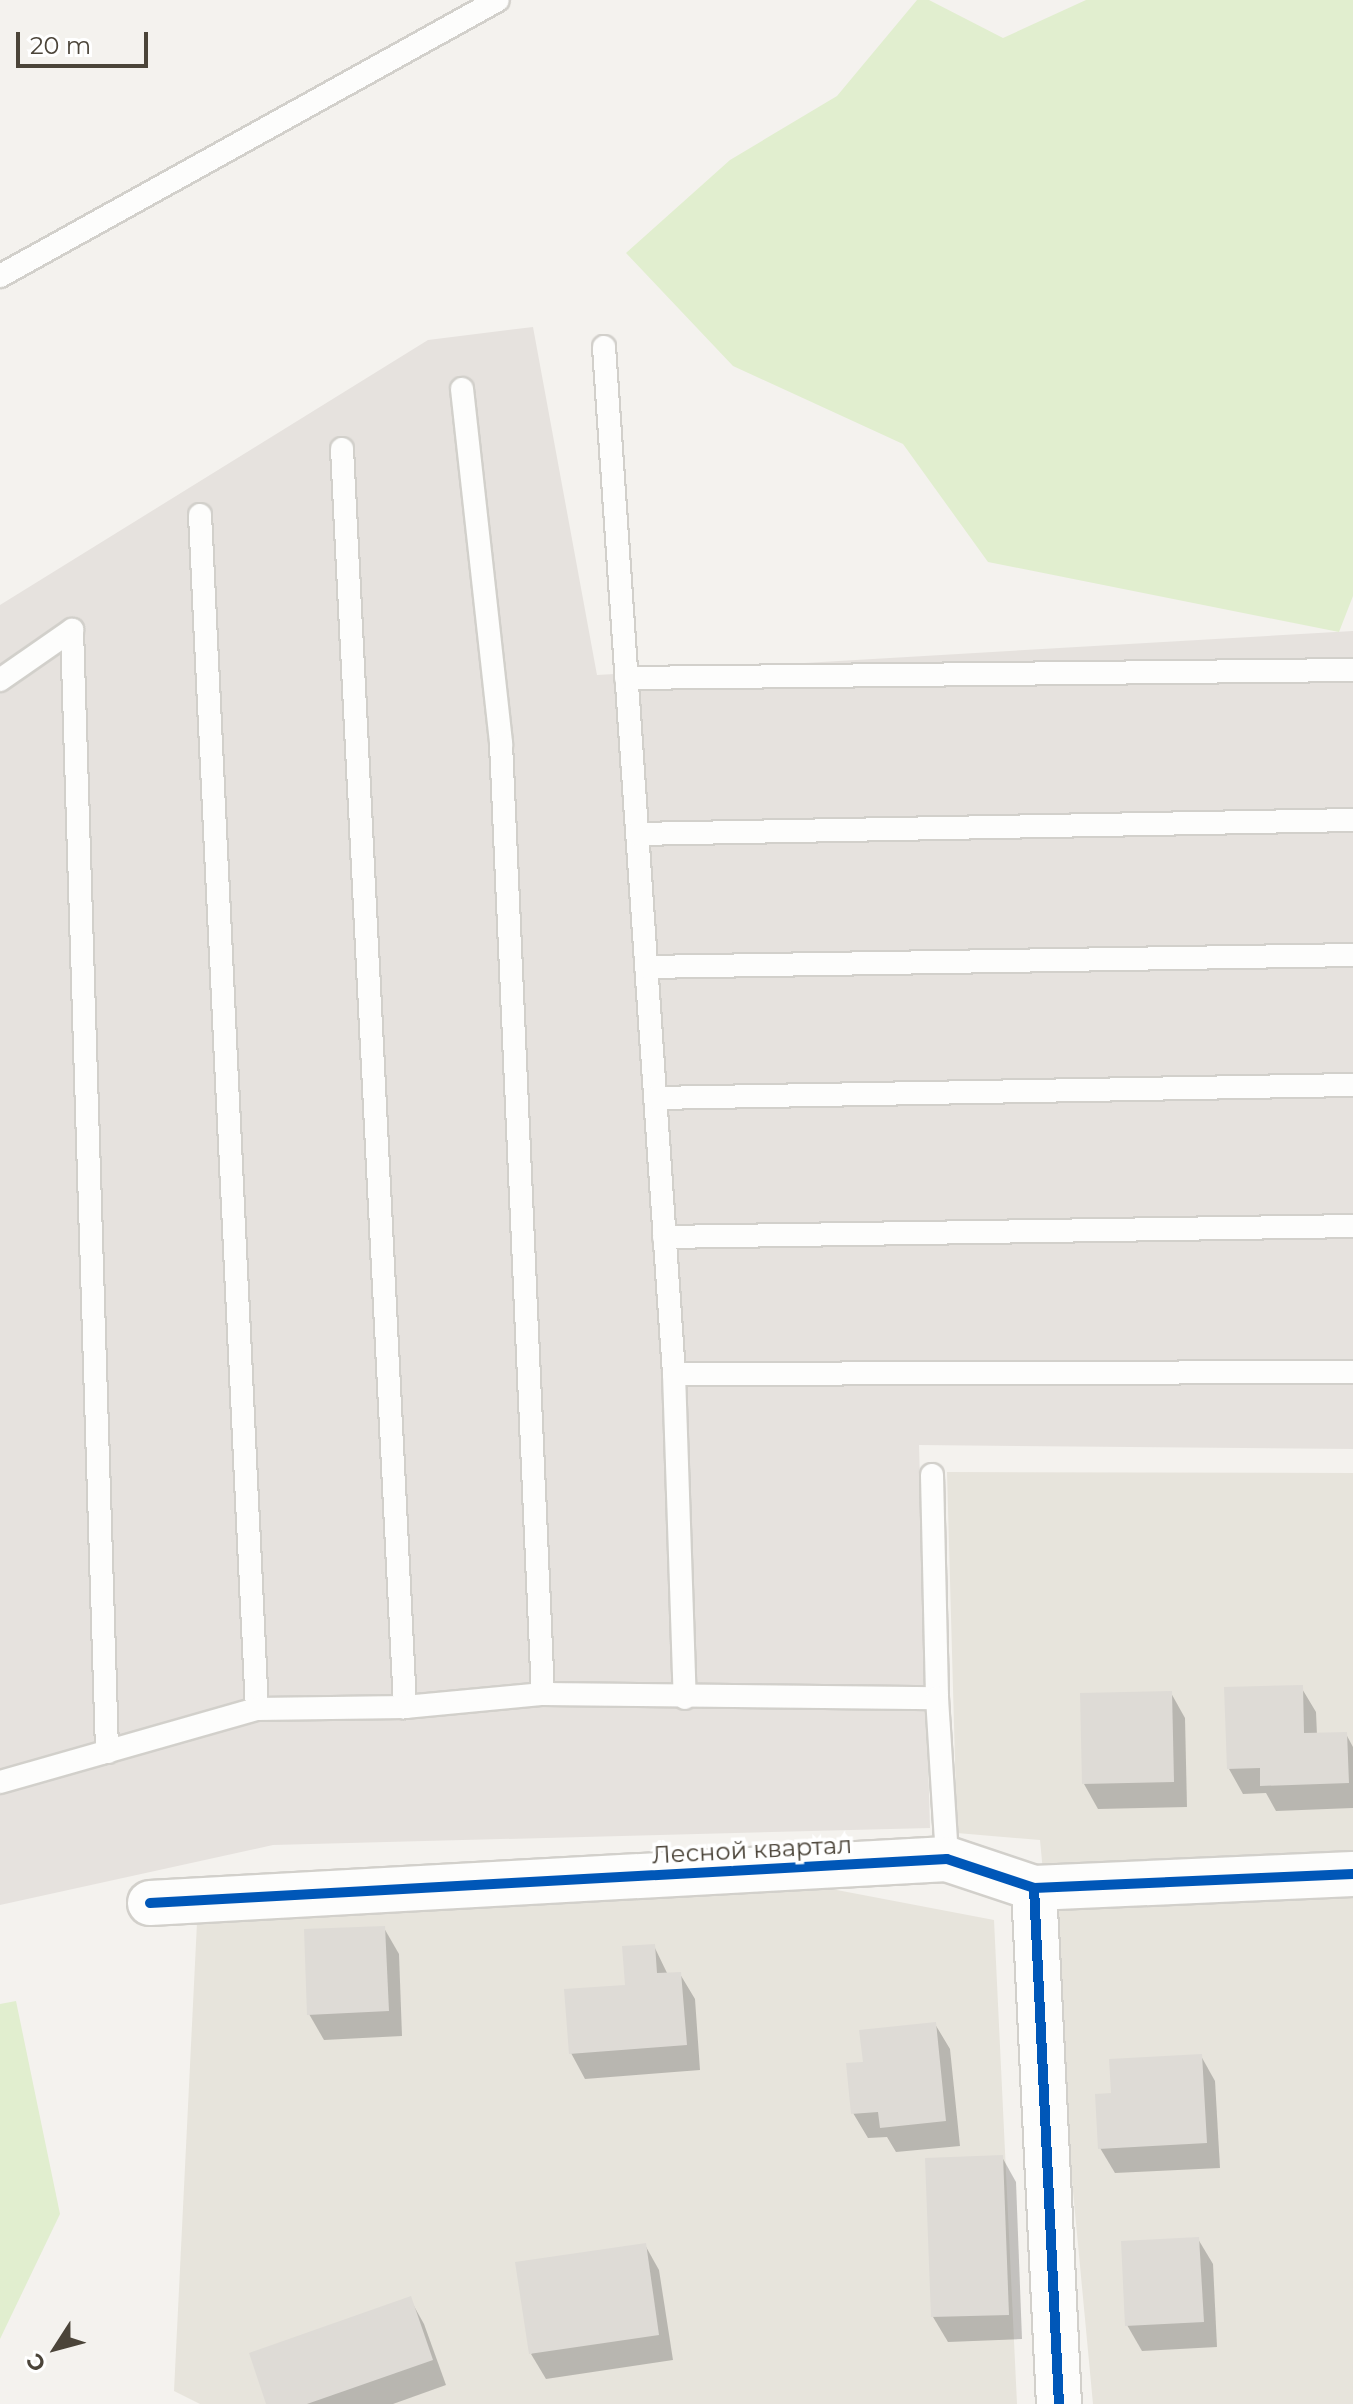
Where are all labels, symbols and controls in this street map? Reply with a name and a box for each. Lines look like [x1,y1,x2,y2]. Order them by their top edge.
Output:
scale bar [20,16,152,66]
text: 20 m [30,31,91,60]
street label: Лесной квартал [651,1830,853,1870]
north arrow [16,2308,96,2388]
text: С [21,2348,52,2377]

